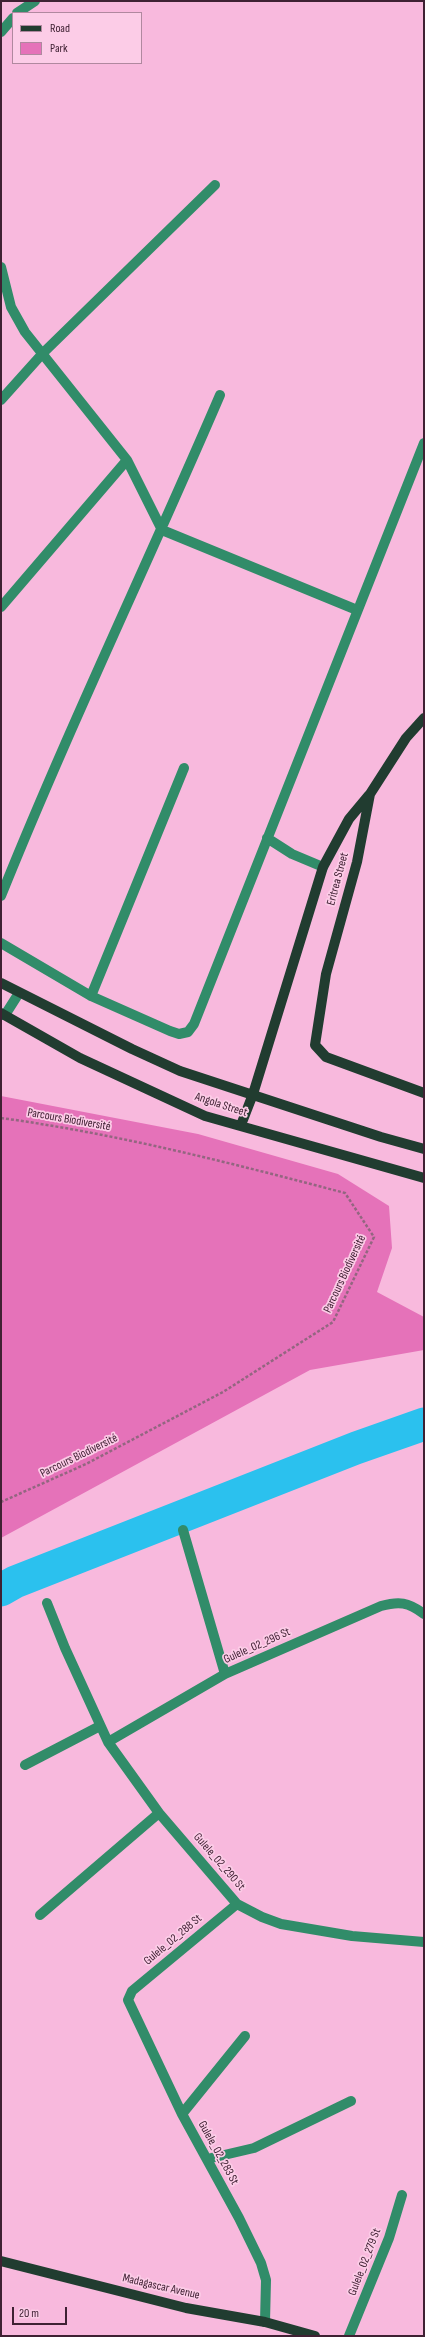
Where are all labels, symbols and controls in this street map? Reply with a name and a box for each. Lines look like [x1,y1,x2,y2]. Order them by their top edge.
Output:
legend [12,12,142,64]
text: Road [50,21,70,36]
text: Park [50,41,68,56]
street label: Eritrea Street [324,851,352,907]
street label: Angola Street [193,1090,249,1120]
street label: Parcours Biodiversité [26,1106,112,1134]
street label: Parcours Biodiversité [321,1233,369,1315]
street label: Parcours Biodiversité [38,1431,120,1481]
street label: Gulele_02_296 St [222,1625,292,1667]
street label: Gulele_02_290 St [190,1830,248,1894]
street label: Gulele_02_288 St [141,1912,205,1968]
street label: Gulele_02_283 St [194,2118,242,2188]
street label: Gulele_02_279 St [346,2226,384,2298]
street label: Madagascar Avenue [121,2271,201,2303]
scale bar [14,2299,69,2325]
text: 20 m [19,2306,39,2321]

